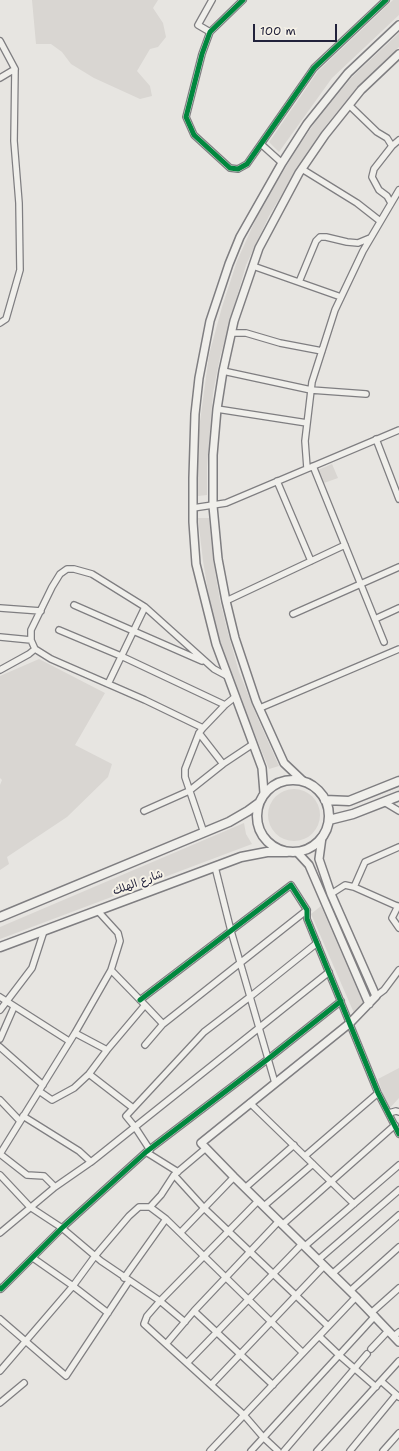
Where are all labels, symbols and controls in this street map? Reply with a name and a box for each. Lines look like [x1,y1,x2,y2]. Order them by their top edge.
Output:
scale bar [255,16,339,42]
text: 100 m [260,23,296,39]
street label: شارع الهلك [111,868,165,898]

